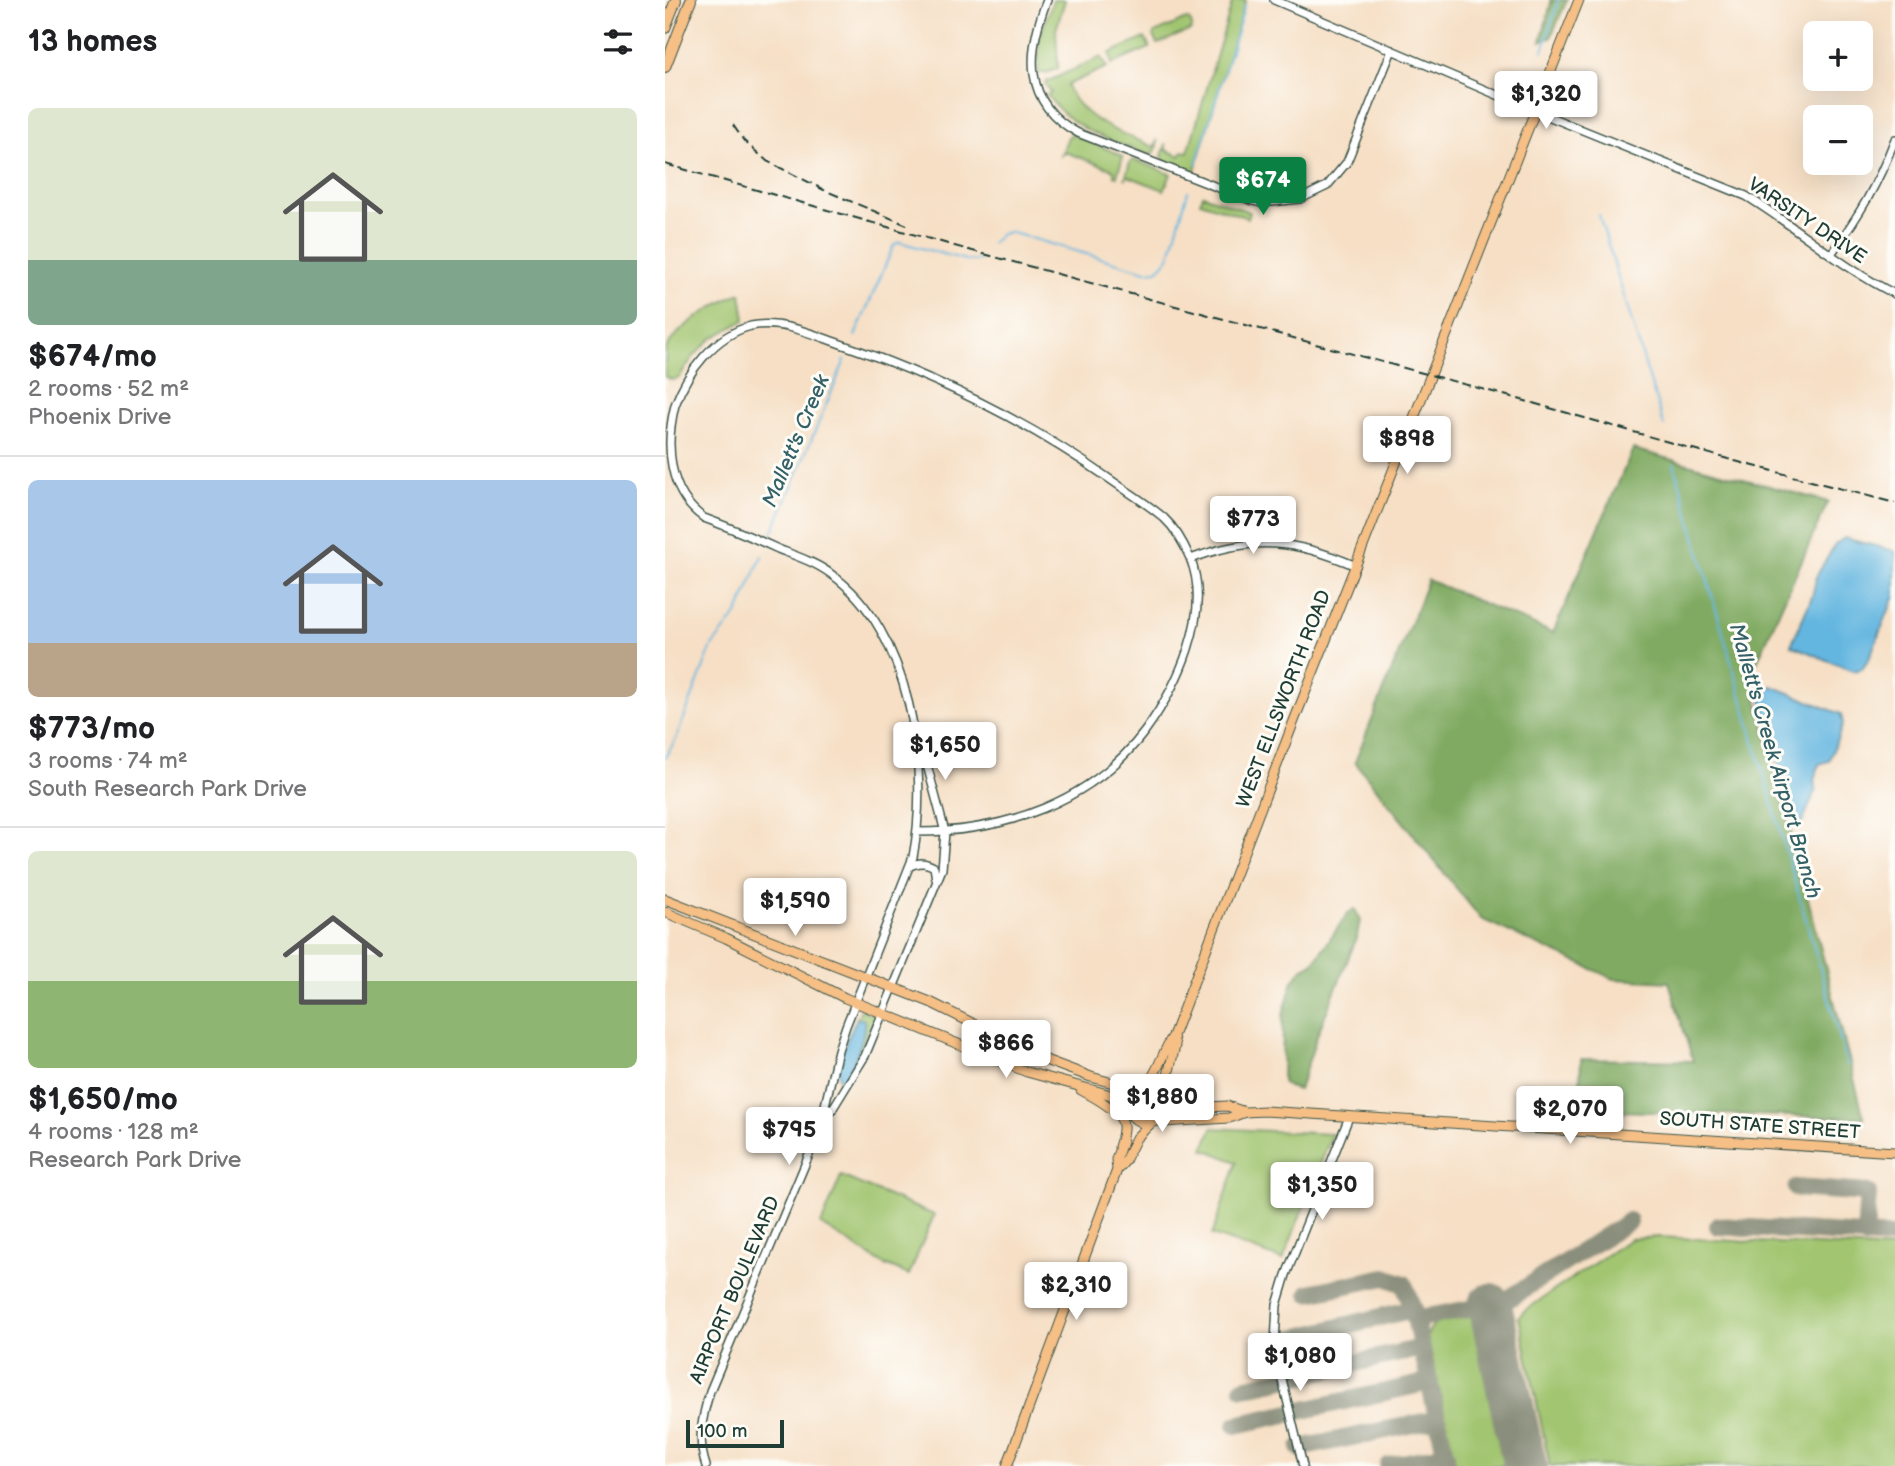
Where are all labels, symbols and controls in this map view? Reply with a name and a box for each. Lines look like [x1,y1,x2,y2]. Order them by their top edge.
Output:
map controls [1803,21,1873,175]
button: + [1803,21,1873,91]
icon: filters [599,23,637,61]
text: 13 homes [28,24,157,60]
pin: $1,320 [1489,72,1603,131]
text: $1,320 [1510,80,1582,108]
button: − [1803,105,1873,175]
icon: home [270,154,396,280]
pin: $674 [1222,158,1304,217]
text: $674 [1235,166,1291,194]
street label: VARSITY DRIVE [1743,173,1871,269]
text: $674/mo [28,339,157,375]
water label: Mallett's Creek [757,370,835,511]
text: 2 rooms · 52 m² [28,375,189,403]
text: Phoenix Drive [28,403,171,431]
pin: $898 [1366,416,1448,476]
text: $898 [1379,425,1435,453]
pin: $773 [1212,496,1294,556]
text: $773 [1226,505,1280,533]
icon: home [270,526,396,652]
street label: WEST ELLSWORTH ROAD [1232,587,1336,811]
water label: Mallett's Creek Airport Branch [1724,621,1826,902]
text: $773/mo [28,711,155,747]
pin: $1,650 [888,722,1002,782]
text: $1,650 [909,731,981,759]
text: 3 rooms · 74 m² [28,747,188,775]
text: South Research Park Drive [28,775,307,803]
pin: $1,590 [738,878,852,938]
text: $1,590 [759,887,831,915]
icon: home [270,897,396,1023]
pin: $866 [965,1020,1047,1080]
text: $866 [978,1029,1034,1057]
pin: $1,880 [1105,1074,1219,1134]
text: $1,650/mo [28,1082,178,1118]
text: $1,880 [1126,1083,1198,1111]
pin: $2,070 [1513,1086,1627,1146]
text: $2,070 [1532,1095,1608,1123]
pin: $795 [748,1108,830,1167]
street label: SOUTH STATE STREET [1659,1108,1862,1145]
text: $795 [762,1116,816,1144]
text: 4 rooms · 128 m² [28,1118,199,1146]
text: Research Park Drive [28,1146,241,1174]
pin: $1,350 [1265,1162,1379,1222]
text: $1,350 [1287,1171,1357,1199]
street label: AIRPORT BOULEVARD [685,1193,785,1387]
pin: $2,310 [1019,1262,1133,1322]
text: $2,310 [1040,1271,1112,1299]
pin: $1,080 [1243,1334,1357,1393]
text: $1,080 [1264,1342,1336,1370]
scale bar [686,1417,784,1449]
text: 100 m [697,1420,748,1443]

